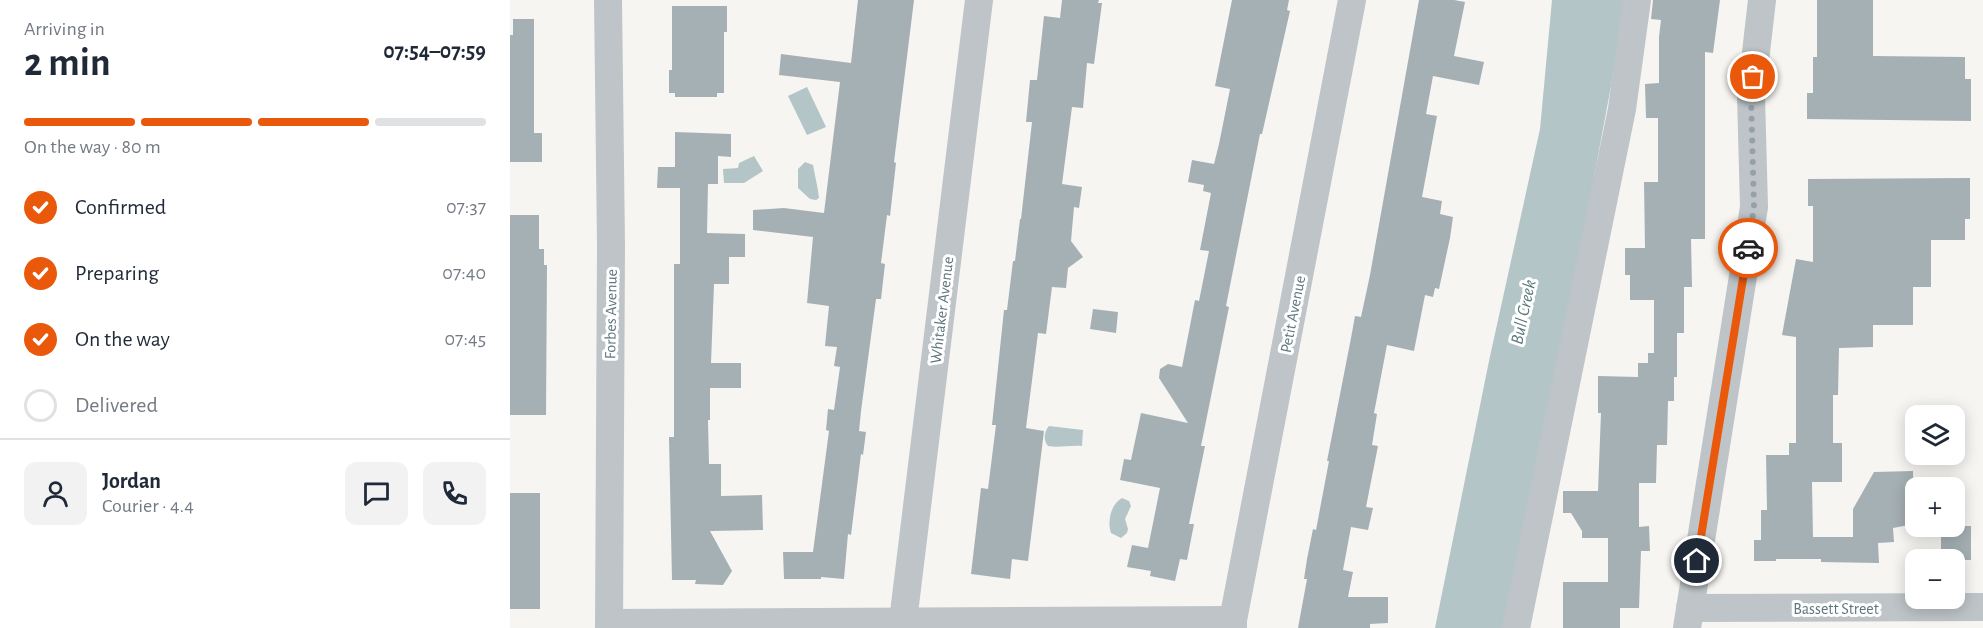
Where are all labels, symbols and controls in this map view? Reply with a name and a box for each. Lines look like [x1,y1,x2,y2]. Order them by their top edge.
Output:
text: Arriving in [24,19,105,39]
text: 07:54–07:59 [383,40,486,62]
text: 2 min [24,44,111,83]
pin [1727,51,1778,102]
icon: bag [1736,60,1769,93]
text: On the way · 80 m [24,137,161,157]
icon: check [24,191,57,224]
text: Confirmed [75,196,166,218]
text: 07:37 [446,197,486,217]
courier [1718,218,1778,278]
icon: car [1732,232,1765,265]
street label: Whitaker Avenue [927,256,956,365]
icon: check [24,257,57,290]
text: Preparing [75,262,159,284]
text: 07:40 [442,263,486,283]
street label: Forbes Avenue [602,269,620,359]
street label: Petit Avenue [1278,274,1308,354]
water label: Bull Creek [1508,278,1540,346]
icon: check [24,323,57,356]
text: On the way [75,328,170,350]
text: 07:45 [445,329,486,349]
text: Delivered [75,394,158,416]
map controls [1905,405,1965,609]
button: layers [1905,405,1965,465]
button: person [24,462,87,525]
button: chat [345,462,408,525]
button: phone [423,462,486,525]
text: Jordan [102,470,161,492]
button: + [1905,477,1965,537]
text: Courier · 4.4 [102,496,194,516]
pin [1671,535,1722,586]
icon: home [1680,544,1713,577]
button: − [1905,549,1965,609]
street label: Bassett Street [1793,601,1879,617]

